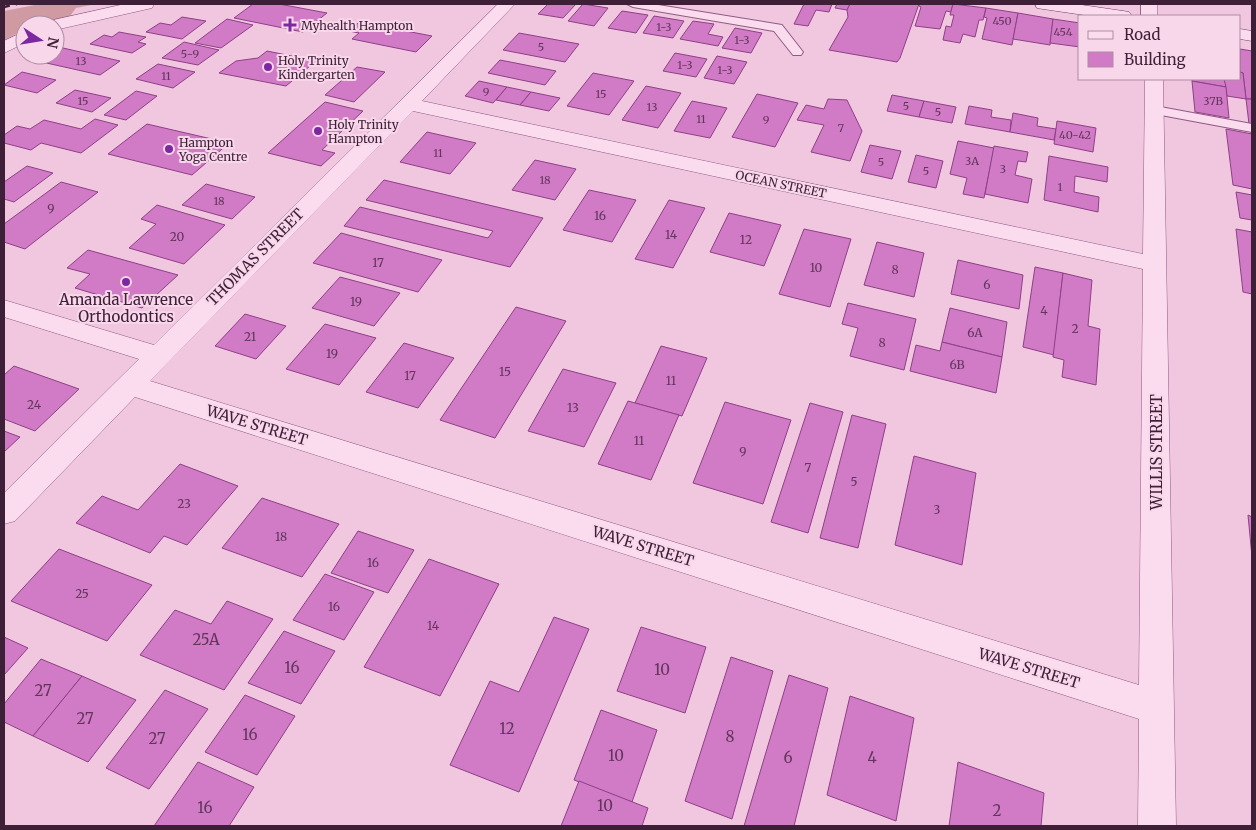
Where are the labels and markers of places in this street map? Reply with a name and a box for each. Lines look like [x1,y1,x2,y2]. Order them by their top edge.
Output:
marker: Myhealth Hampton [283,18,297,32]
place label: Myhealth Hampton [301,18,413,33]
place label: Holy Trinity Kindergarten [278,53,355,82]
marker: Holy Trinity Kindergarten [262,61,274,73]
place label: Holy Trinity Hampton [328,117,399,146]
marker: Holy Trinity Hampton [312,125,324,137]
place label: Hampton Yoga Centre [178,135,247,164]
marker: Hampton Yoga Centre [163,143,175,155]
marker: Amanda Lawrence Orthodontics [120,276,132,288]
place label: Amanda Lawrence Orthodontics [58,290,193,326]

